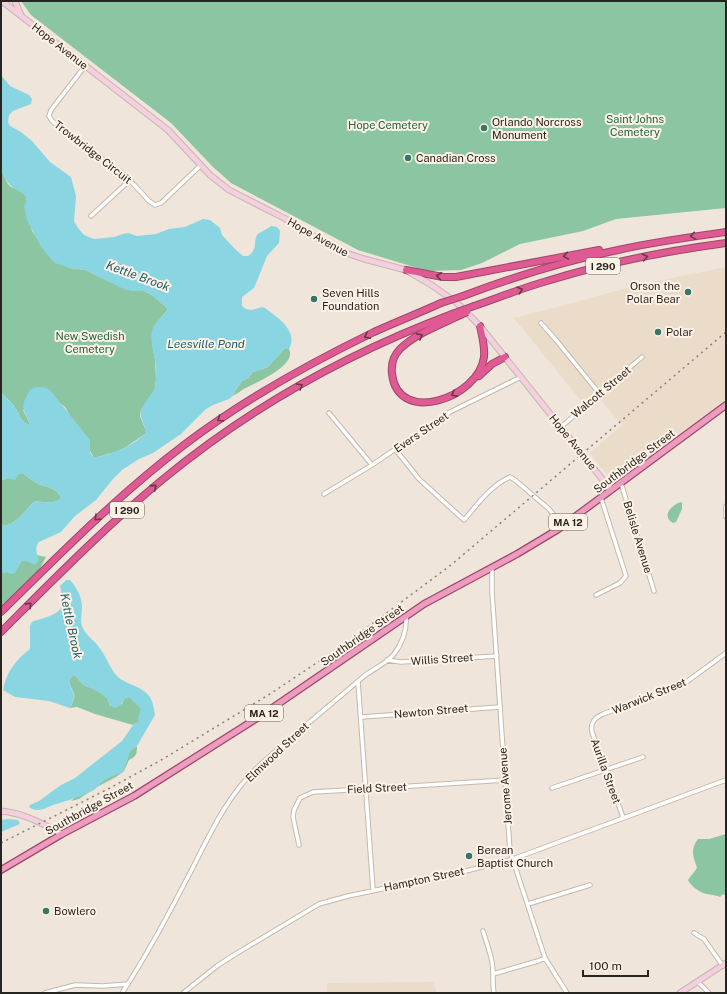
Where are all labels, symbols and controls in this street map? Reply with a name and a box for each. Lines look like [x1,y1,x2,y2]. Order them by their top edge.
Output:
street label: Hope Avenue [30,20,90,72]
park label: Saint Johns Cemetery [606,113,664,138]
place label: Orlando Norcross Monument [492,116,582,141]
street label: Trowbridge Circuit [52,118,134,186]
park label: Hope Cemetery [348,119,428,131]
marker: Orlando Norcross Monument [479,123,489,133]
place label: Canadian Cross [416,152,496,164]
marker: Canadian Cross [403,153,413,163]
street label: Hope Avenue [285,215,351,259]
one-way arrow [690,231,696,240]
one-way arrow [563,251,570,260]
one-way arrow [642,253,648,261]
water label: Kettle Brook [104,258,172,294]
road number: I 290 [586,258,620,274]
one-way arrow [435,272,442,281]
place label: Orson the Polar Bear [627,280,680,305]
place label: Seven Hills Foundation [322,287,380,312]
one-way arrow [516,287,523,295]
marker: Orson the Polar Bear [683,287,693,297]
marker: Seven Hills Foundation [309,294,319,304]
place label: Polar [666,326,693,338]
marker: Polar [653,327,663,337]
park label: New Swedish Cemetery [56,330,125,355]
one-way arrow [364,331,371,339]
one-way arrow [416,333,423,340]
water label: Leesville Pond [167,337,245,351]
street label: Walcott Street [569,364,633,420]
one-way arrow [296,383,303,390]
one-way arrow [451,390,458,397]
street label: Evers Street [392,409,450,455]
street label: Hope Avenue [547,412,599,472]
one-way arrow [217,414,224,422]
street label: Southbridge Street [591,427,677,495]
one-way arrow [149,484,157,491]
street label: Belisle Avenue [621,499,655,575]
road number: I 290 [110,502,144,518]
one-way arrow [94,513,102,521]
road number: MA 12 [549,514,587,530]
water label: Kettle Brook [57,592,85,661]
one-way arrow [24,602,32,609]
street label: Southbridge Street [318,602,406,668]
street label: Willis Street [410,651,474,667]
street label: Warwick Street [610,676,688,716]
street label: Newton Street [393,702,469,720]
road number: MA 12 [245,705,283,721]
street label: Elmwood Street [243,720,311,784]
street label: Aurilla Street [589,737,623,805]
street label: Jerome Avenue [496,747,514,825]
street label: Southbridge Street [43,779,135,837]
street label: Field Street [347,780,407,796]
place label: Berean Baptist Church [477,844,553,869]
marker: Berean Baptist Church [464,851,474,861]
street label: Hampton Street [383,865,465,893]
place label: Bowlero [54,905,96,917]
marker: Bowlero [41,906,51,916]
scale bar [583,952,648,978]
text: 100 m [589,959,622,973]

